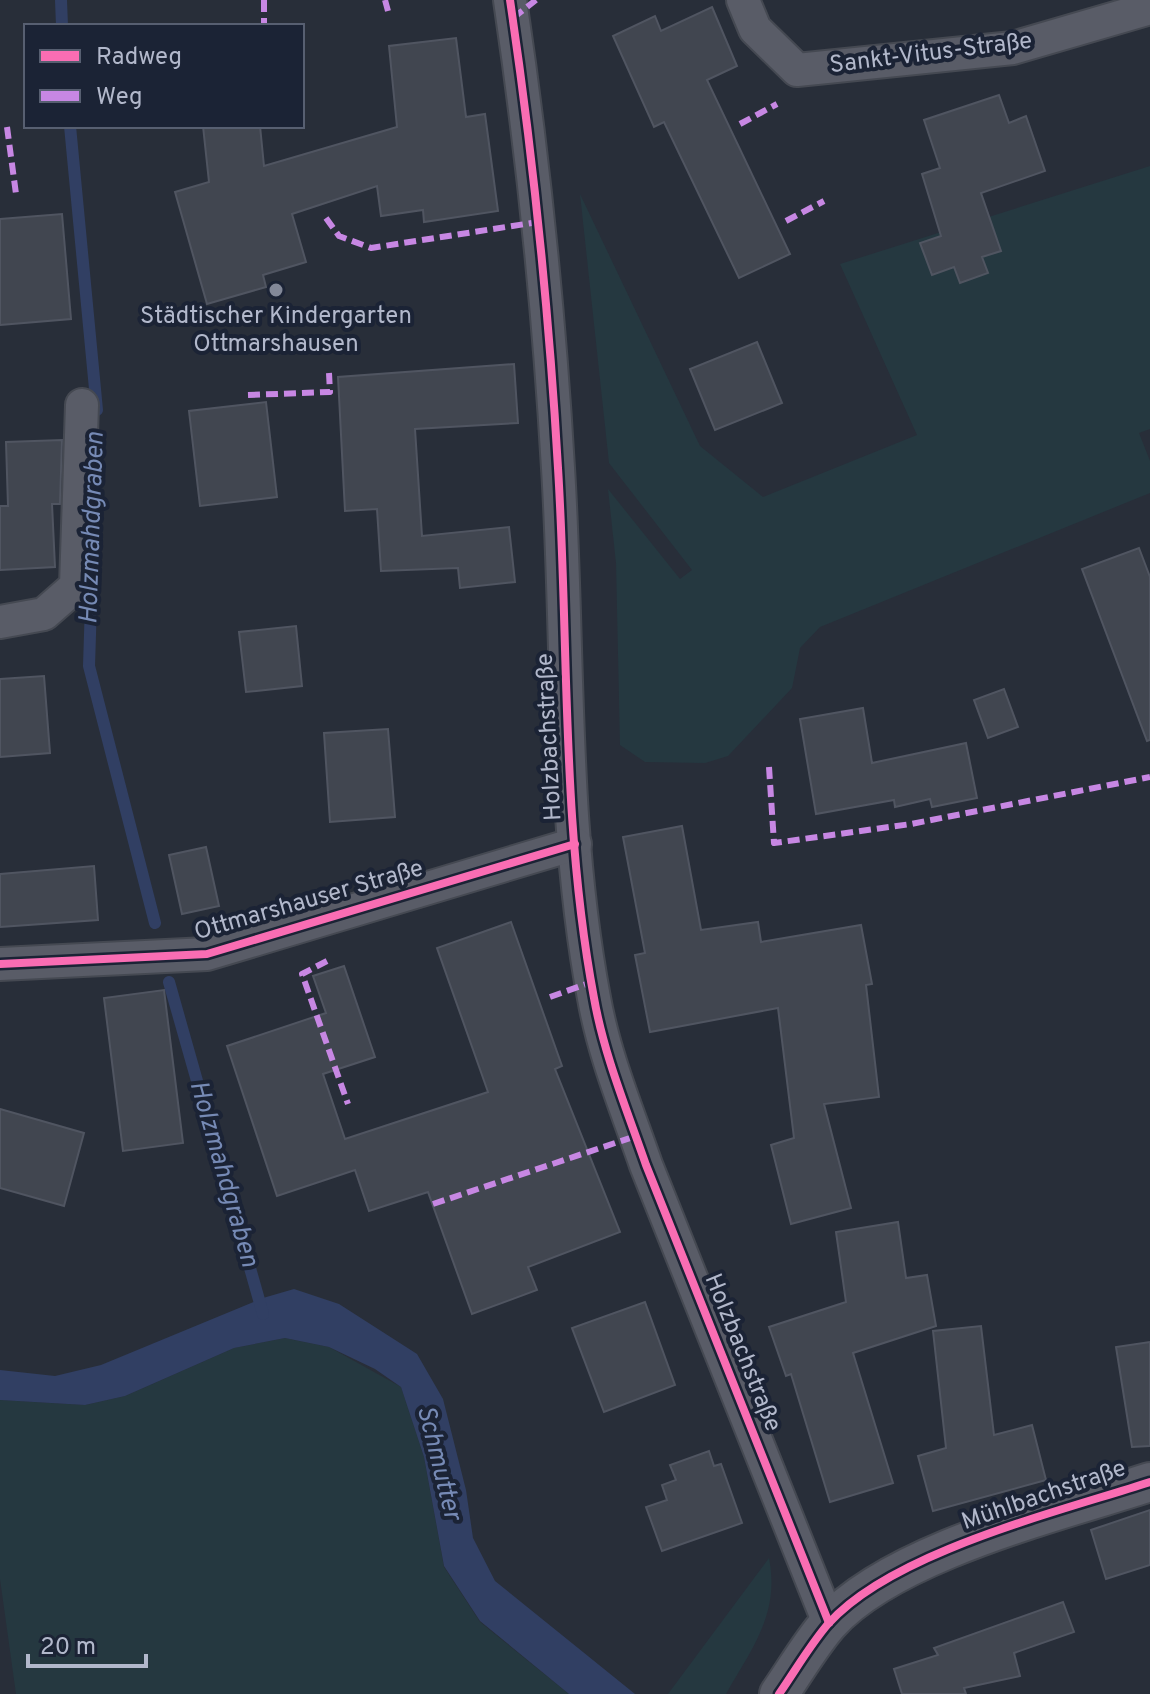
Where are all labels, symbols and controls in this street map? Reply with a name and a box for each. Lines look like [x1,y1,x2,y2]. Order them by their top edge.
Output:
legend [24,24,304,128]
street label: Sankt-Vitus-Straße [828,27,1034,81]
text: Radweg [96,43,182,73]
text: Weg [96,83,143,113]
marker: Städtischer Kindergarten Ottmarshausen [267,281,285,299]
place label: Städtischer Kindergarten Ottmarshausen [140,302,412,360]
water label: Holzmahdgraben [73,431,113,625]
street label: Holzbachstraße [531,652,569,822]
street label: Ottmarshauser Straße [191,854,427,948]
water label: Holzmahdgraben [181,1077,265,1271]
street label: Holzbachstraße [697,1270,787,1436]
water label: Schmutter [408,1402,469,1526]
street label: Mühlbachstraße [958,1454,1130,1538]
scale bar [28,1618,146,1668]
text: 20 m [40,1633,96,1663]

